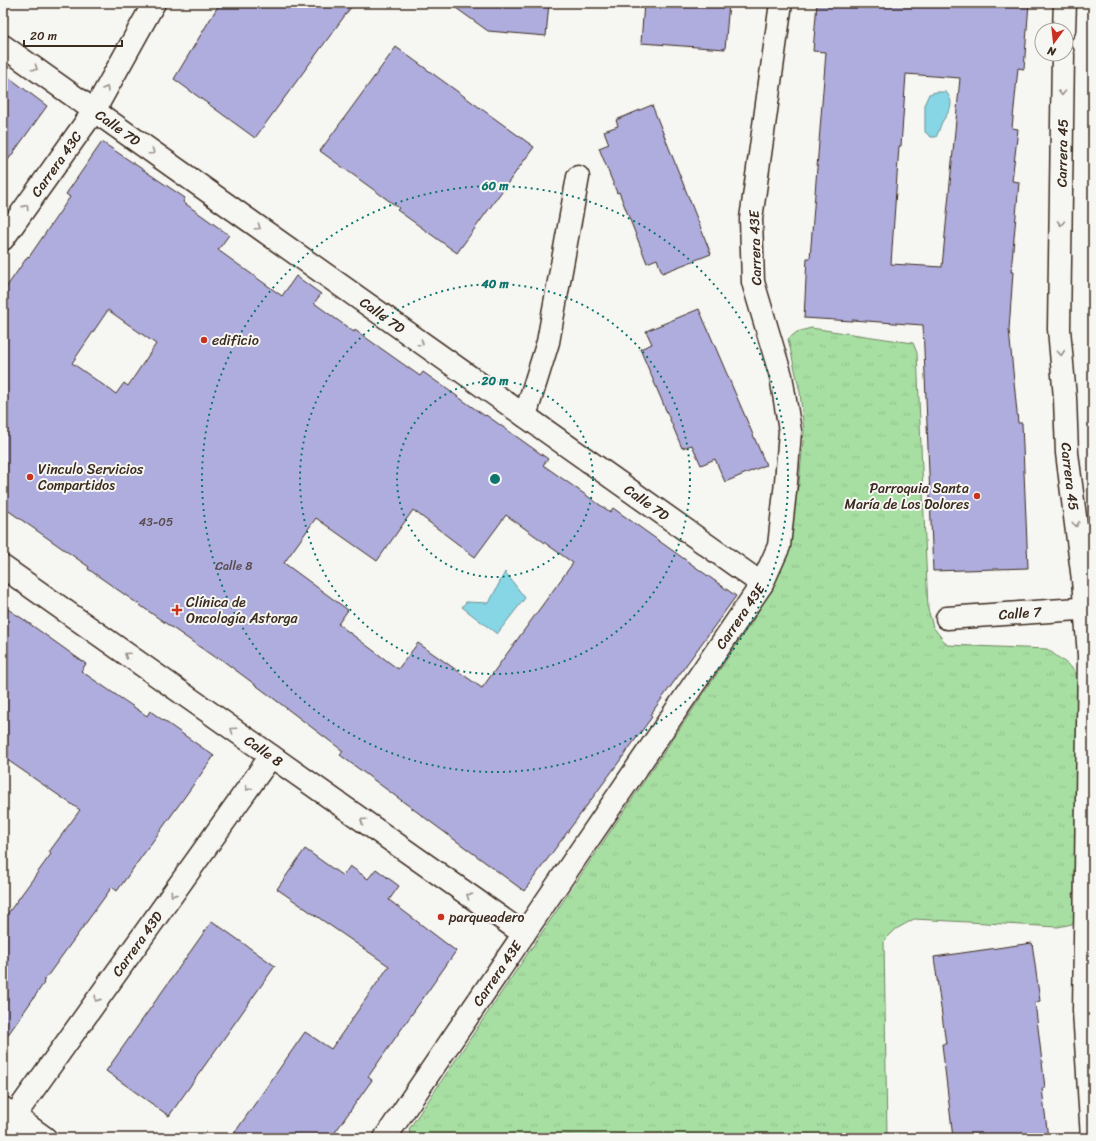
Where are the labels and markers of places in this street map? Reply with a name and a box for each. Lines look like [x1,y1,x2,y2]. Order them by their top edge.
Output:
place label: edificio [212,328,259,353]
marker: edificio [199,335,209,345]
place label: Vinculo Servicios Compartidos [38,457,144,498]
marker: Vinculo Servicios Compartidos [25,472,35,482]
centre of rings [488,472,502,486]
place label: Parroquia Santa María de Los Dolores [844,476,969,517]
marker: Parroquia Santa María de Los Dolores [972,491,982,501]
place label: Clínica de Oncología Astorga [186,590,299,631]
marker: Clínica de Oncología Astorga [171,604,183,616]
place label: parqueadero [448,905,525,930]
marker: parqueadero [436,912,446,922]

